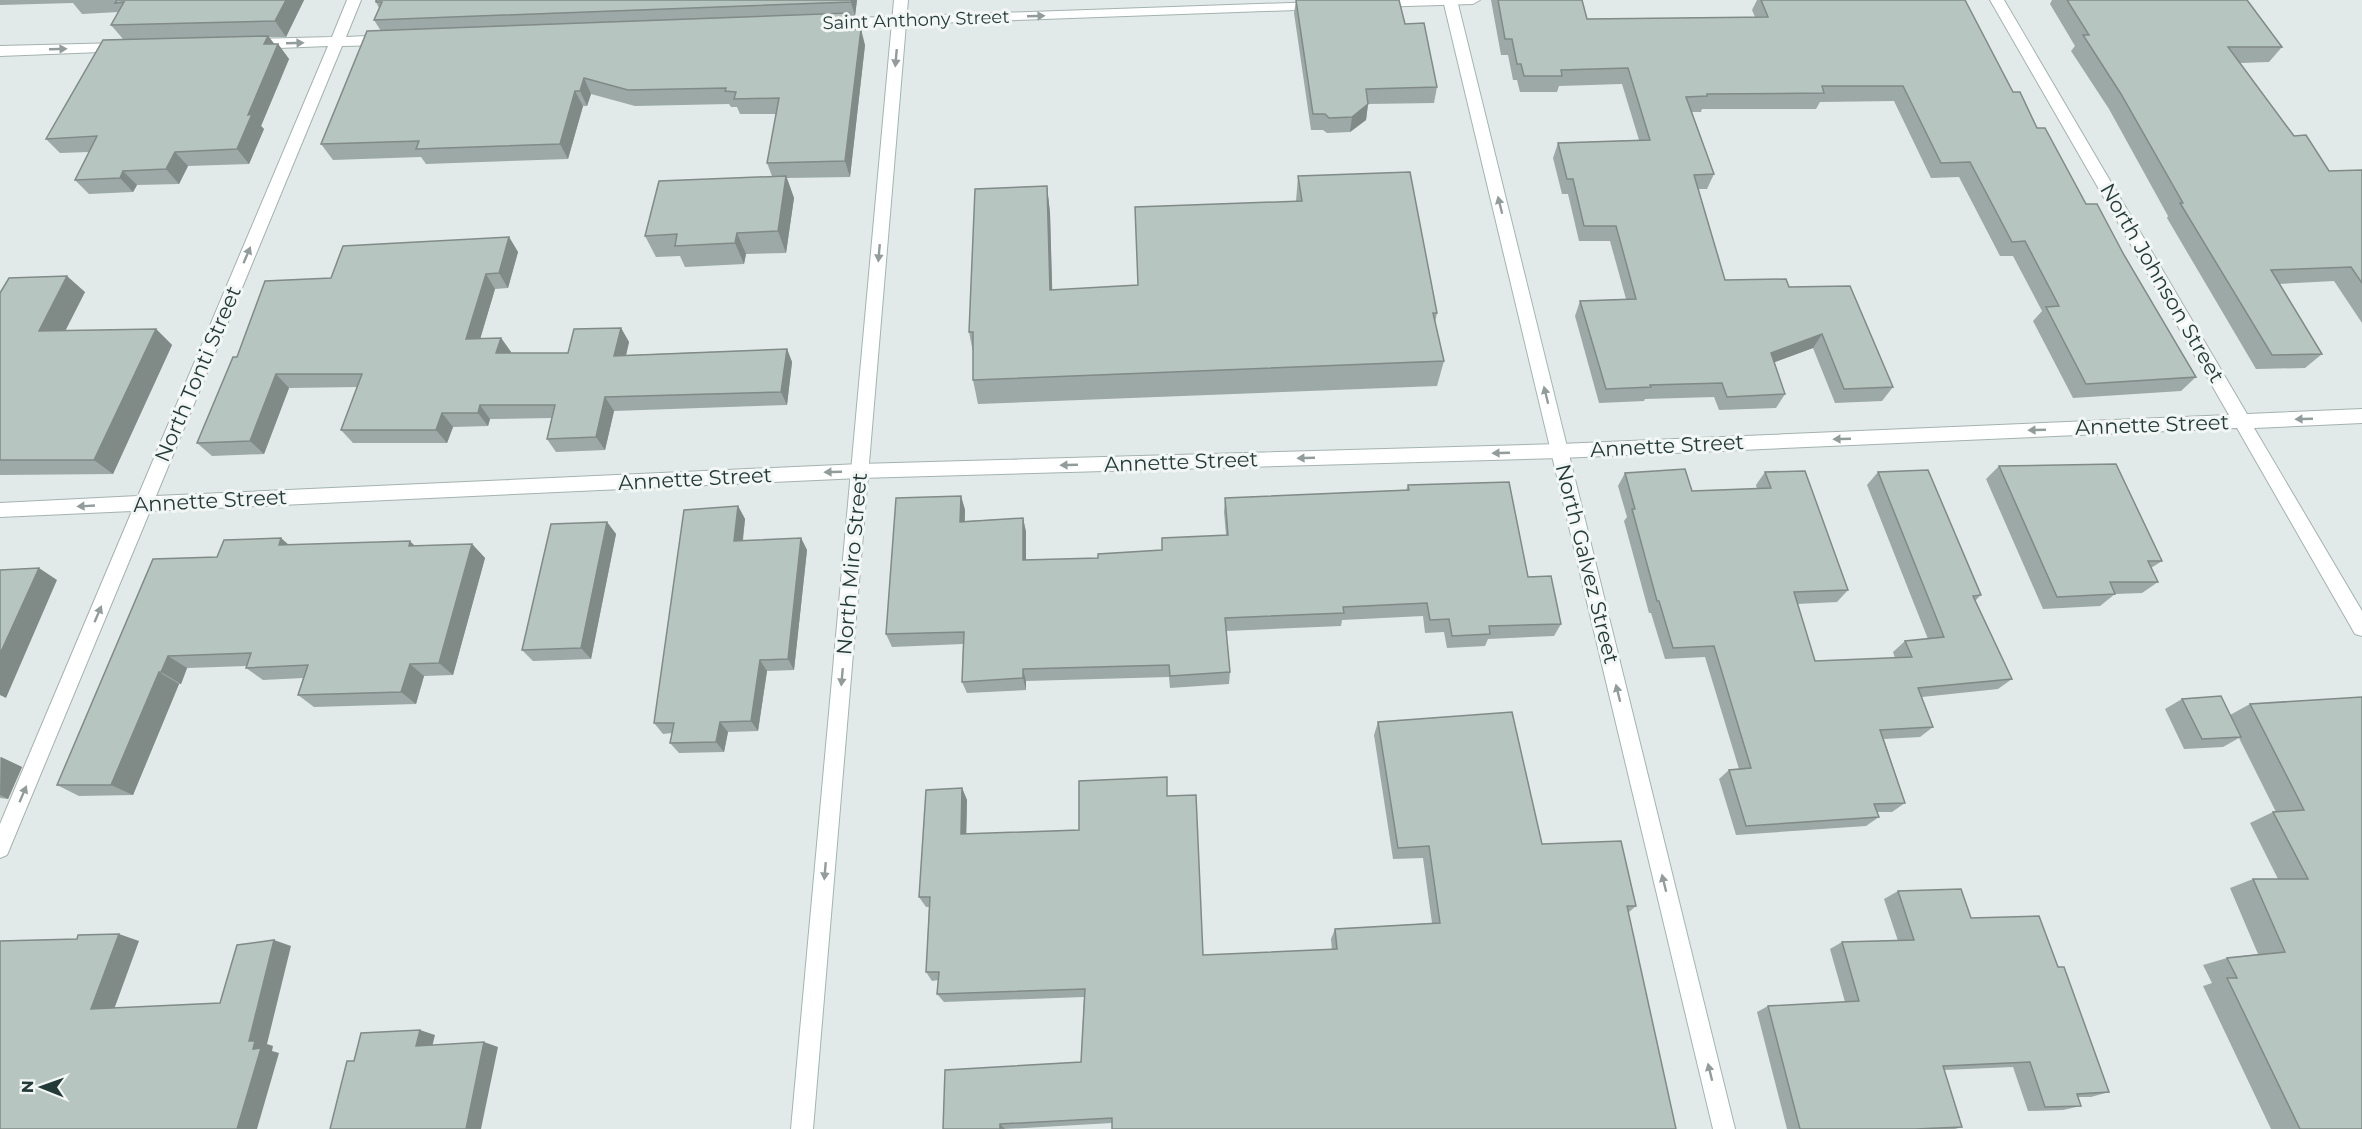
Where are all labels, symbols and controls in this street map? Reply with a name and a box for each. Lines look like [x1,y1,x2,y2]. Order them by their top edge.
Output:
street label: Saint Anthony Street [822,6,1010,34]
one-way arrow [1026,11,1045,20]
one-way arrow [286,38,305,48]
one-way arrow [49,45,68,54]
one-way arrow [892,49,901,68]
street label: North Johnson Street [2095,179,2230,387]
one-way arrow [1494,196,1504,214]
one-way arrow [874,243,884,262]
one-way arrow [242,246,252,264]
street label: North Tonti Street [149,282,246,466]
one-way arrow [1540,385,1550,404]
street label: Annette Street [2075,409,2229,440]
one-way arrow [2294,414,2313,423]
one-way arrow [2028,426,2047,435]
street label: Annette Street [1589,429,1745,462]
one-way arrow [1833,434,1852,443]
street label: Annette Street [1104,446,1258,477]
one-way arrow [1492,448,1511,457]
one-way arrow [1297,454,1316,463]
one-way arrow [1060,461,1079,470]
street label: North Galvez Street [1551,461,1624,666]
street label: Annette Street [617,462,773,495]
one-way arrow [823,468,842,477]
street label: North Miro Street [831,472,872,656]
street label: Annette Street [132,484,288,517]
one-way arrow [76,502,95,511]
one-way arrow [93,605,103,623]
one-way arrow [837,667,847,686]
one-way arrow [1612,684,1622,702]
one-way arrow [19,785,28,803]
one-way arrow [820,862,830,881]
one-way arrow [1658,873,1668,892]
north arrow [12,1057,72,1117]
one-way arrow [1705,1062,1714,1081]
text: N [18,1080,37,1093]

